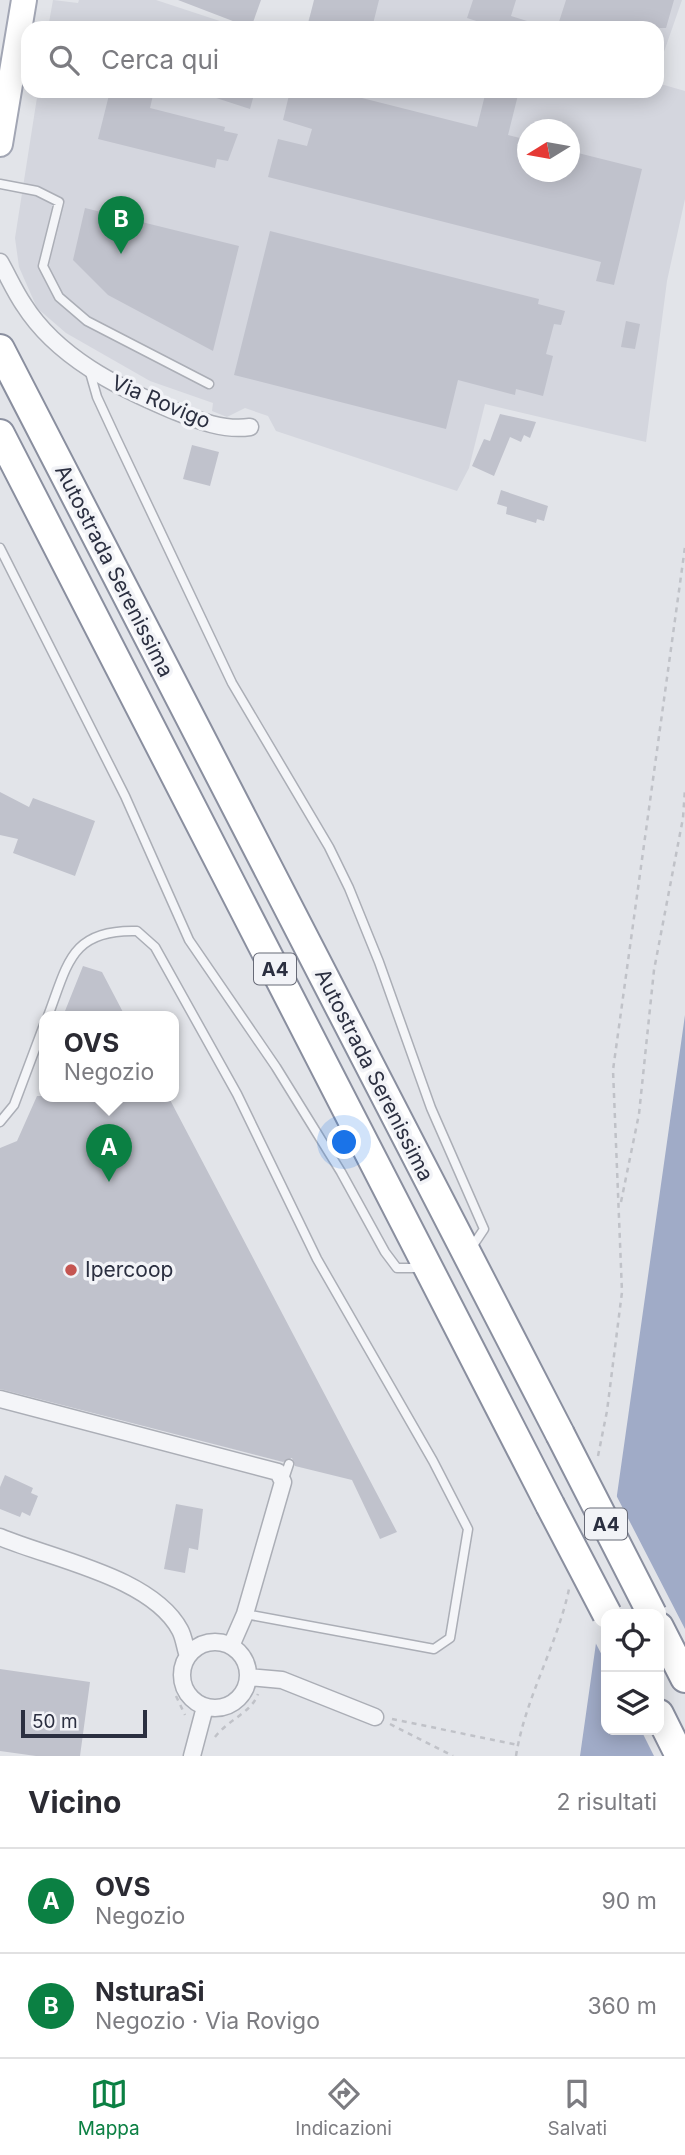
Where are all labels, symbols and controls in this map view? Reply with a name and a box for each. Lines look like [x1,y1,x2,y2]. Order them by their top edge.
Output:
search box [21,21,664,98]
icon: search [45,41,83,79]
text: Cerca qui [101,44,219,75]
north arrow [517,119,580,182]
pin: B [98,196,144,254]
street label: Via Rovigo [108,370,214,434]
street label: Autostrada Serenissima [50,460,179,681]
road number: A4 [254,953,296,984]
street label: Autostrada Serenissima [310,964,439,1185]
popup [39,1011,179,1102]
text: OVS [64,1027,119,1058]
text: Negozio [64,1058,154,1086]
pin: A [86,1124,132,1182]
your location [327,1125,361,1159]
place label: Ipercoop [85,1257,173,1282]
marker: Ipercoop [63,1262,79,1278]
road number: A4 [585,1508,627,1540]
map controls [601,1609,664,1735]
button: locate [601,1609,664,1672]
button: layers [601,1672,664,1735]
scale bar [21,1707,147,1739]
text: 50 m [32,1710,78,1733]
text: Vicino [28,1784,121,1820]
text: 2 risultati [557,1788,657,1816]
text: OVS [95,1871,150,1902]
text: A [42,1887,60,1915]
text: 90 m [602,1887,657,1915]
text: Negozio [95,1902,185,1930]
text: NsturaSi [95,1976,204,2007]
text: B [43,1992,59,2020]
text: 360 m [587,1992,657,2020]
text: Negozio · Via Rovigo [95,2007,320,2035]
tab: Mappa [78,2075,140,2140]
tab: Indicazioni [295,2075,392,2140]
tab: Salvati [548,2075,607,2140]

